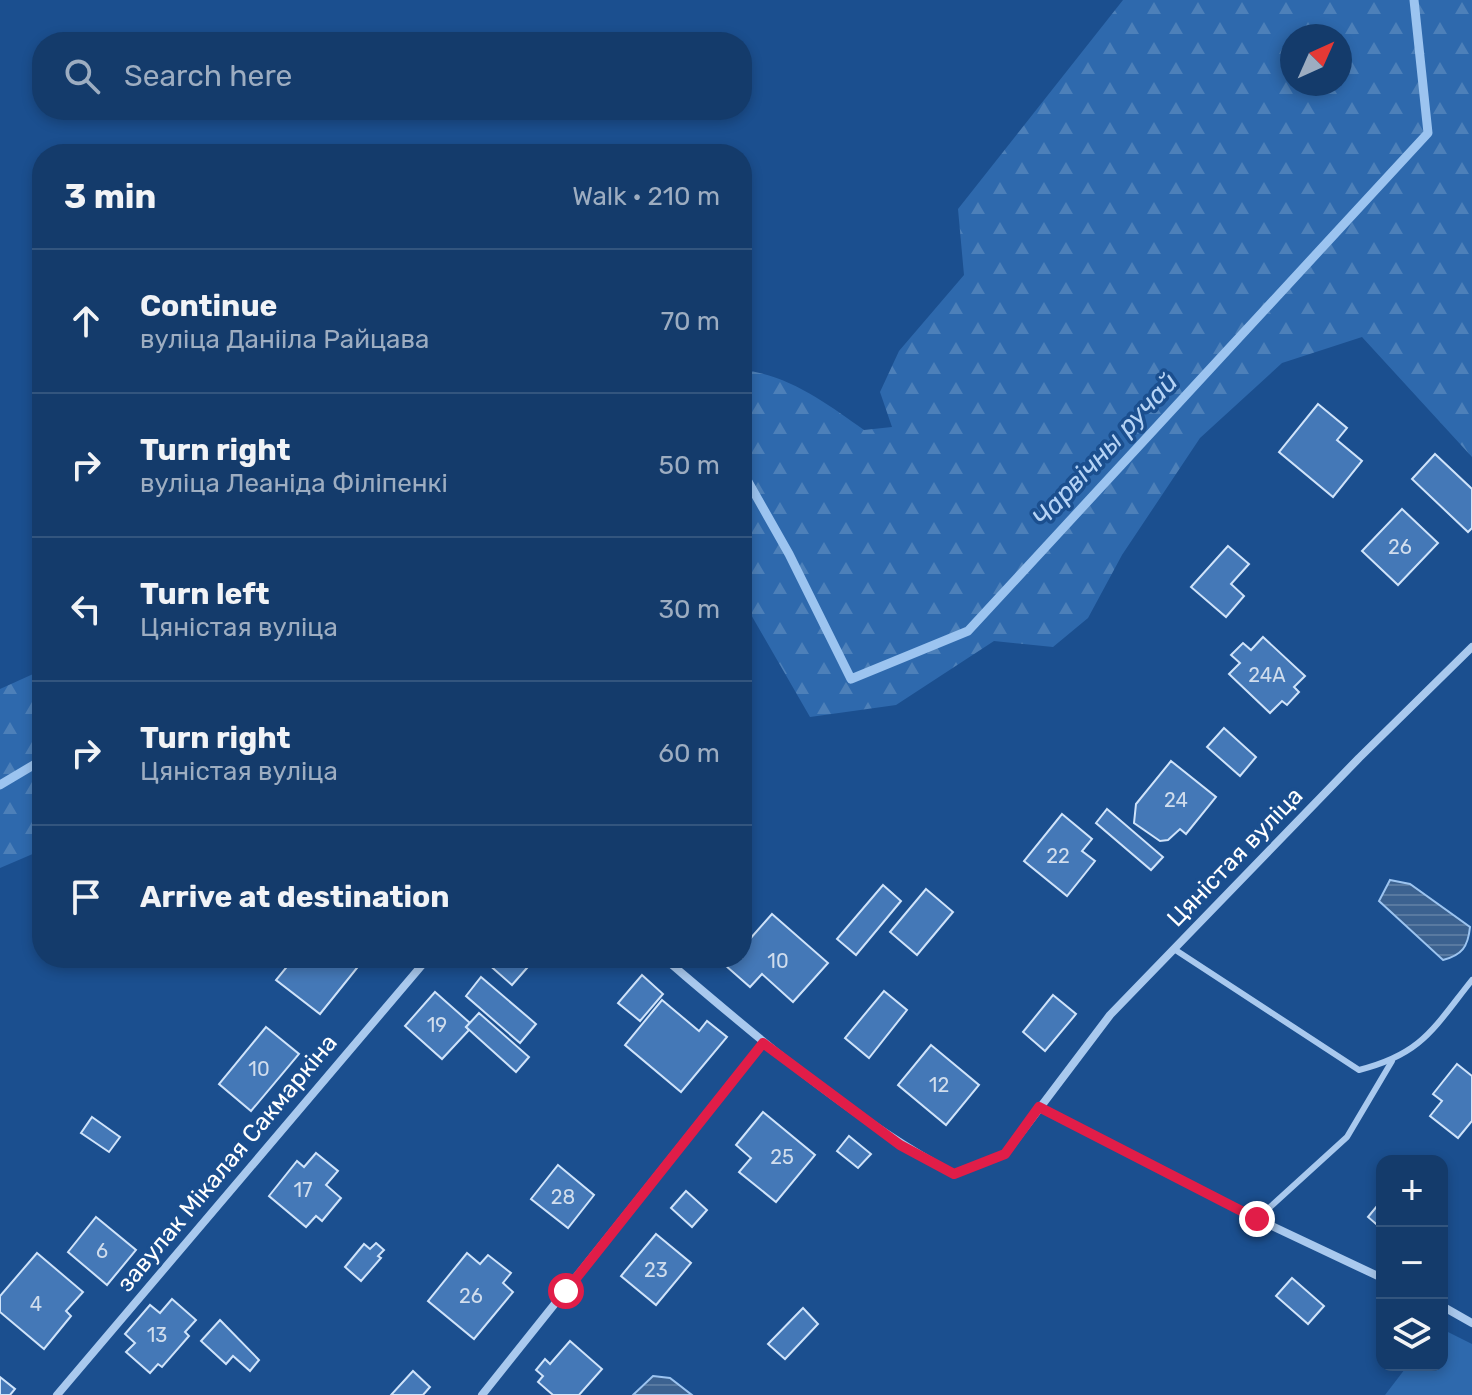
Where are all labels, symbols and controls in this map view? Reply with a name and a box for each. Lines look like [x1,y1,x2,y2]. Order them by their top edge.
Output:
north arrow [1280,24,1352,96]
search box [32,32,752,120]
icon: search [60,54,104,98]
text: Search here [124,58,292,94]
text: 3 min [64,176,156,217]
text: Walk · 210 m [572,181,720,212]
text: Continue [140,288,277,324]
icon: ahead [64,299,108,343]
text: 70 m [661,306,720,337]
text: вуліца Данііла Райцава [140,324,429,355]
water label: Чарвічны ручай [1026,367,1184,533]
text: Turn right [140,432,291,468]
icon: right [64,443,108,487]
text: 50 m [659,450,720,481]
text: вуліца Леаніда Філіпенкі [140,468,448,499]
house number: 26 [1388,535,1412,559]
text: Turn left [140,576,270,612]
icon: left [64,587,108,631]
text: 30 m [658,594,720,625]
text: Цяністая вуліца [140,612,338,643]
house number: 24А [1248,663,1286,687]
text: Turn right [140,720,291,756]
icon: right [64,731,108,775]
text: 60 m [658,738,720,769]
text: Цяністая вуліца [140,756,338,787]
street label: Цяністая вуліца [1162,782,1308,932]
house number: 24 [1164,788,1188,812]
house number: 22 [1046,844,1070,868]
icon: arrive [64,875,108,919]
text: Arrive at destination [140,879,450,915]
house number: 10 [767,949,789,973]
house number: 19 [427,1013,447,1037]
street label: завулак Мікалая Сакмаркіна [111,1029,343,1297]
house number: 10 [248,1057,270,1081]
house number: 12 [929,1073,949,1097]
house number: 25 [770,1145,794,1169]
map controls [1376,1155,1448,1371]
button: + [1376,1155,1448,1227]
house number: 17 [294,1178,312,1202]
house number: 28 [551,1185,575,1209]
route end [1239,1201,1275,1237]
button: − [1376,1227,1448,1299]
house number: 6 [96,1239,108,1263]
house number: 23 [644,1258,668,1282]
route start [548,1273,584,1309]
house number: 26 [459,1284,483,1308]
house number: 4 [30,1292,42,1316]
button: layers [1376,1299,1448,1371]
house number: 13 [147,1323,167,1347]

